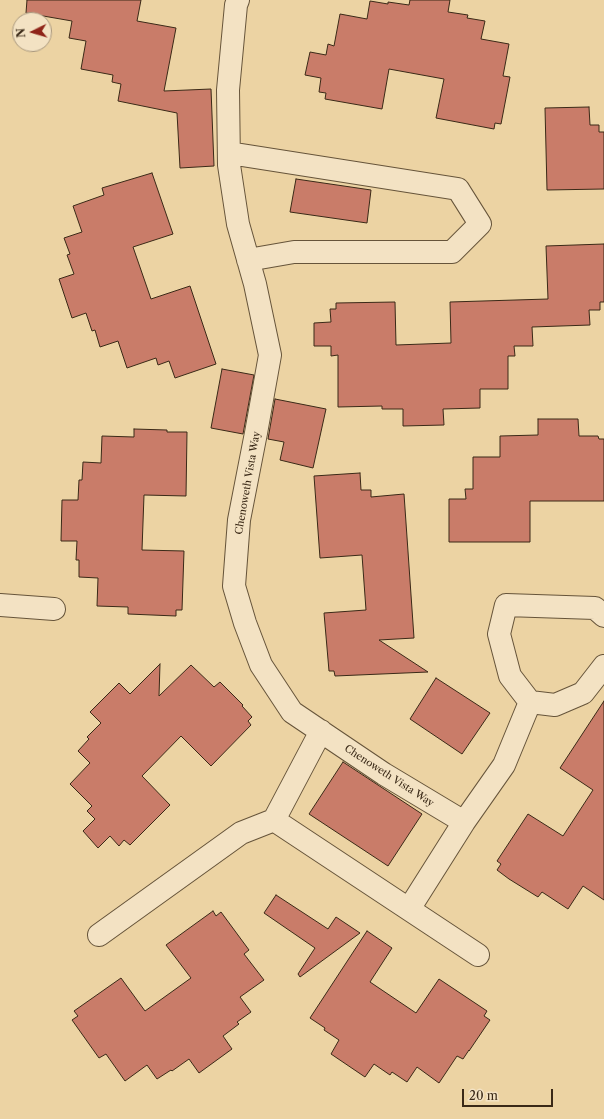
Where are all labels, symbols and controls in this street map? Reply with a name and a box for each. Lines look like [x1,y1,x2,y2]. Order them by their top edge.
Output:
north arrow [12,12,52,52]
text: N [14,28,28,38]
street label: Chenoweth Vista Way [233,431,263,535]
street label: Chenoweth Vista Way [342,743,436,809]
scale bar [464,1081,555,1107]
text: 20 m [469,1088,498,1103]

